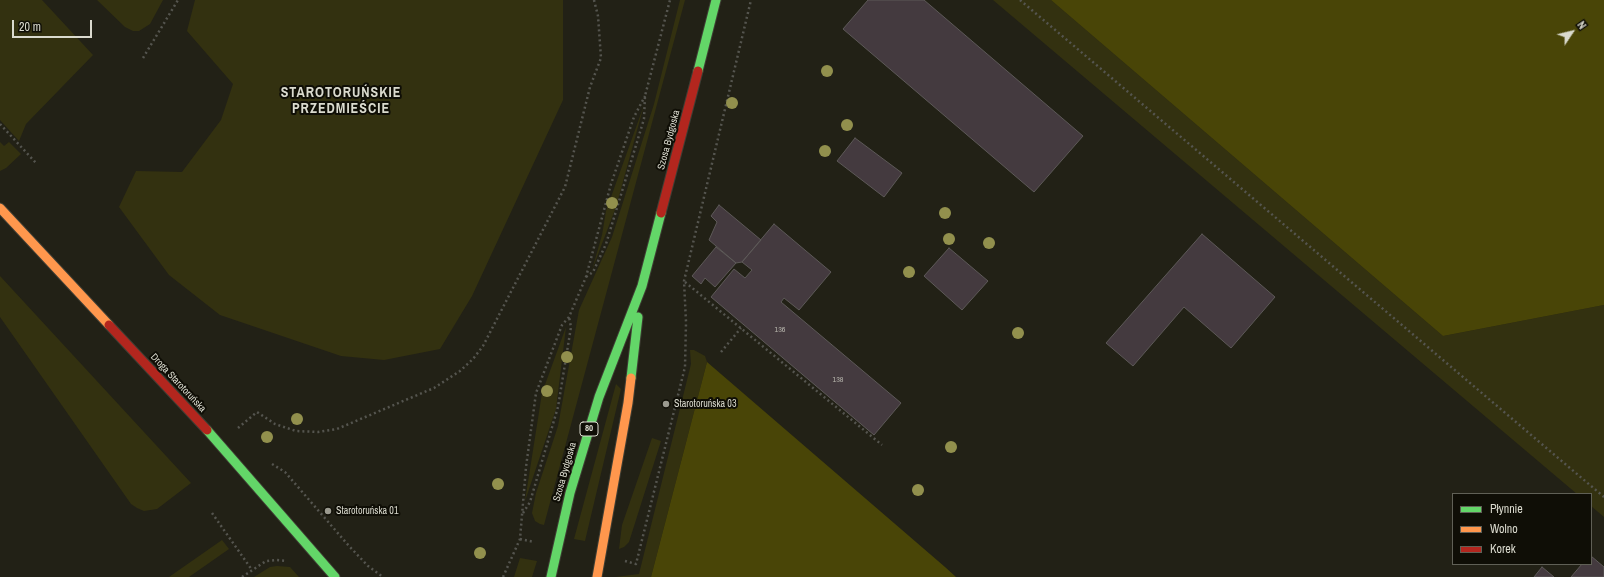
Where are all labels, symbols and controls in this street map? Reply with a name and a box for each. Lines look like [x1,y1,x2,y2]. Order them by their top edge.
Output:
scale bar [14,12,94,38]
north arrow [1552,12,1592,52]
text: N [1574,18,1589,32]
text: 20 m [19,19,41,35]
district label: STAROTORUŃSKIE PRZEDMIEŚCIE [281,85,401,118]
street label: Szosa Bydgoska [655,109,683,171]
house number: 136 [775,325,785,335]
street label: Droga Starotoruńska [148,351,208,415]
house number: 138 [833,375,843,385]
place label: Starotoruńska 03 [674,398,736,410]
marker: Starotoruńska 03 [661,399,671,409]
road number: 80 [580,422,598,436]
street label: Szosa Bydgoska [551,441,579,503]
legend [1452,493,1592,565]
text: Płynnie [1490,501,1523,517]
place label: Starotoruńska 01 [336,505,398,517]
marker: Starotoruńska 01 [323,506,333,516]
text: Wolno [1490,521,1518,537]
text: Korek [1490,541,1516,557]

